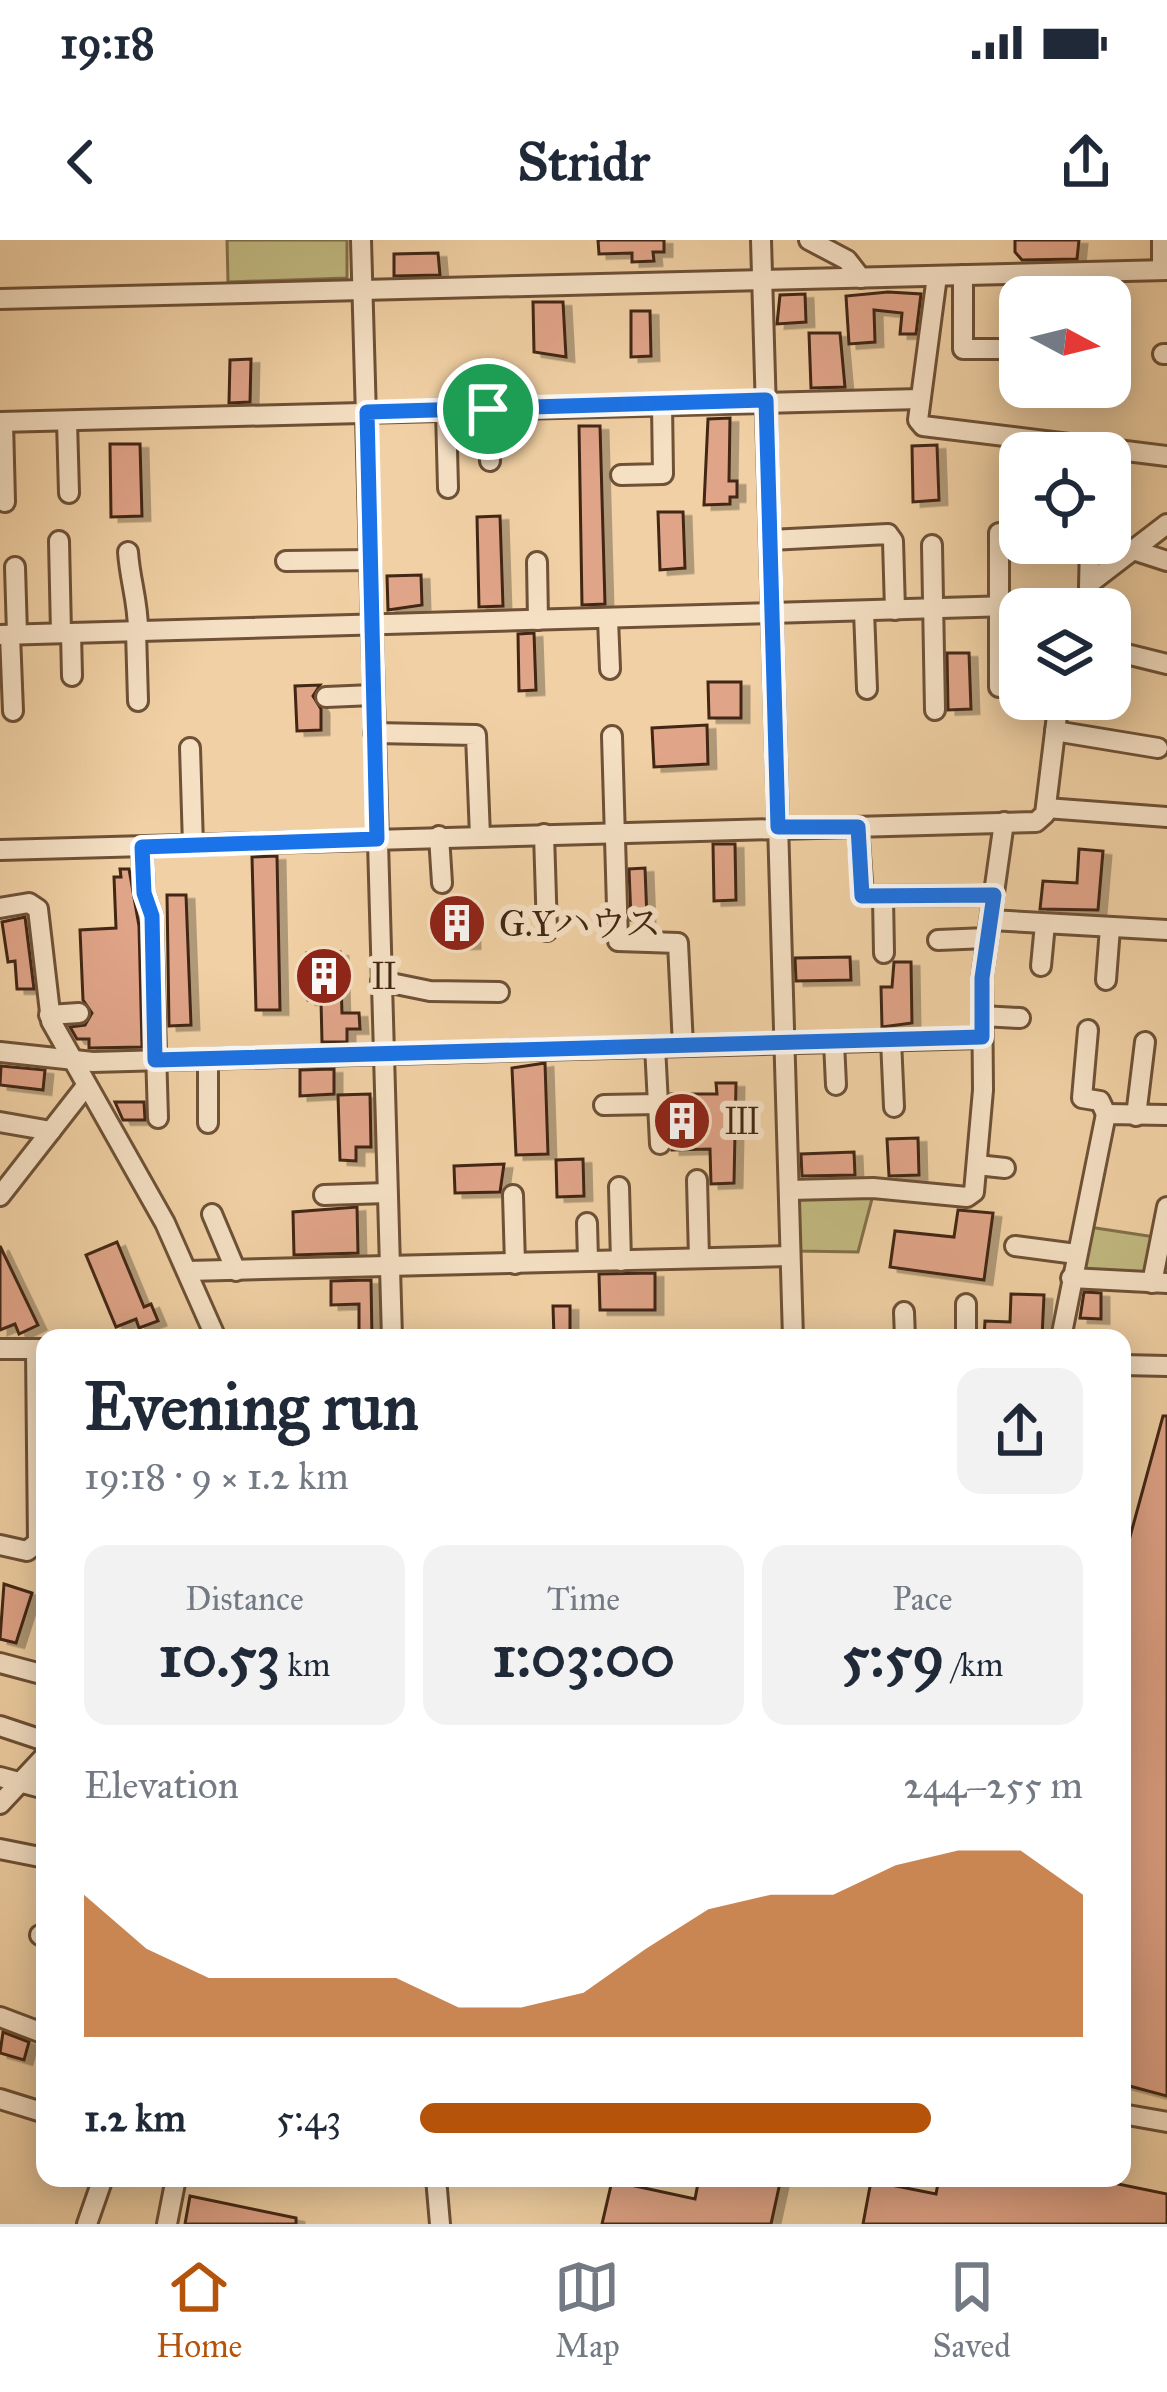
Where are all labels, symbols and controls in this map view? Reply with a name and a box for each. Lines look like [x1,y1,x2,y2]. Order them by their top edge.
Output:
text: 19:18 [60,15,155,70]
icon: back [48,129,114,195]
text: Stridr [517,129,650,195]
icon: share [1053,129,1119,195]
north arrow [999,276,1131,408]
map controls [999,276,1131,720]
pin [437,358,539,460]
icon: arrive [455,376,521,442]
button: locate [999,432,1131,564]
button: layers [999,588,1131,720]
building icon: G.Yハウス [426,892,488,954]
place label: G.Yハウス [499,902,661,946]
building icon: Ⅱ [293,945,355,1007]
place label: Ⅱ [366,955,402,999]
building icon: Ⅲ [651,1090,713,1152]
place label: Ⅲ [724,1100,760,1144]
text: Evening run [84,1366,419,1447]
button: share [957,1368,1083,1494]
text: 19:18 · 9 × 1.2 km [84,1452,349,1500]
text: Distance [185,1579,304,1619]
text: Time [547,1579,620,1619]
text: Pace [893,1579,952,1619]
text: 10.53 [158,1619,280,1692]
text: 1:03:00 [492,1619,675,1692]
text: 5:59 [841,1619,945,1692]
text: km [280,1645,331,1685]
text: /km [945,1645,1004,1685]
text: Elevation [84,1761,239,1809]
text: 244–255 m [904,1761,1083,1809]
text: 1.2 km [84,2094,186,2142]
text: 5:43 [276,2094,341,2142]
tab: Home [156,2254,242,2366]
tab: Map [554,2254,620,2366]
tab: Saved [933,2254,1011,2366]

